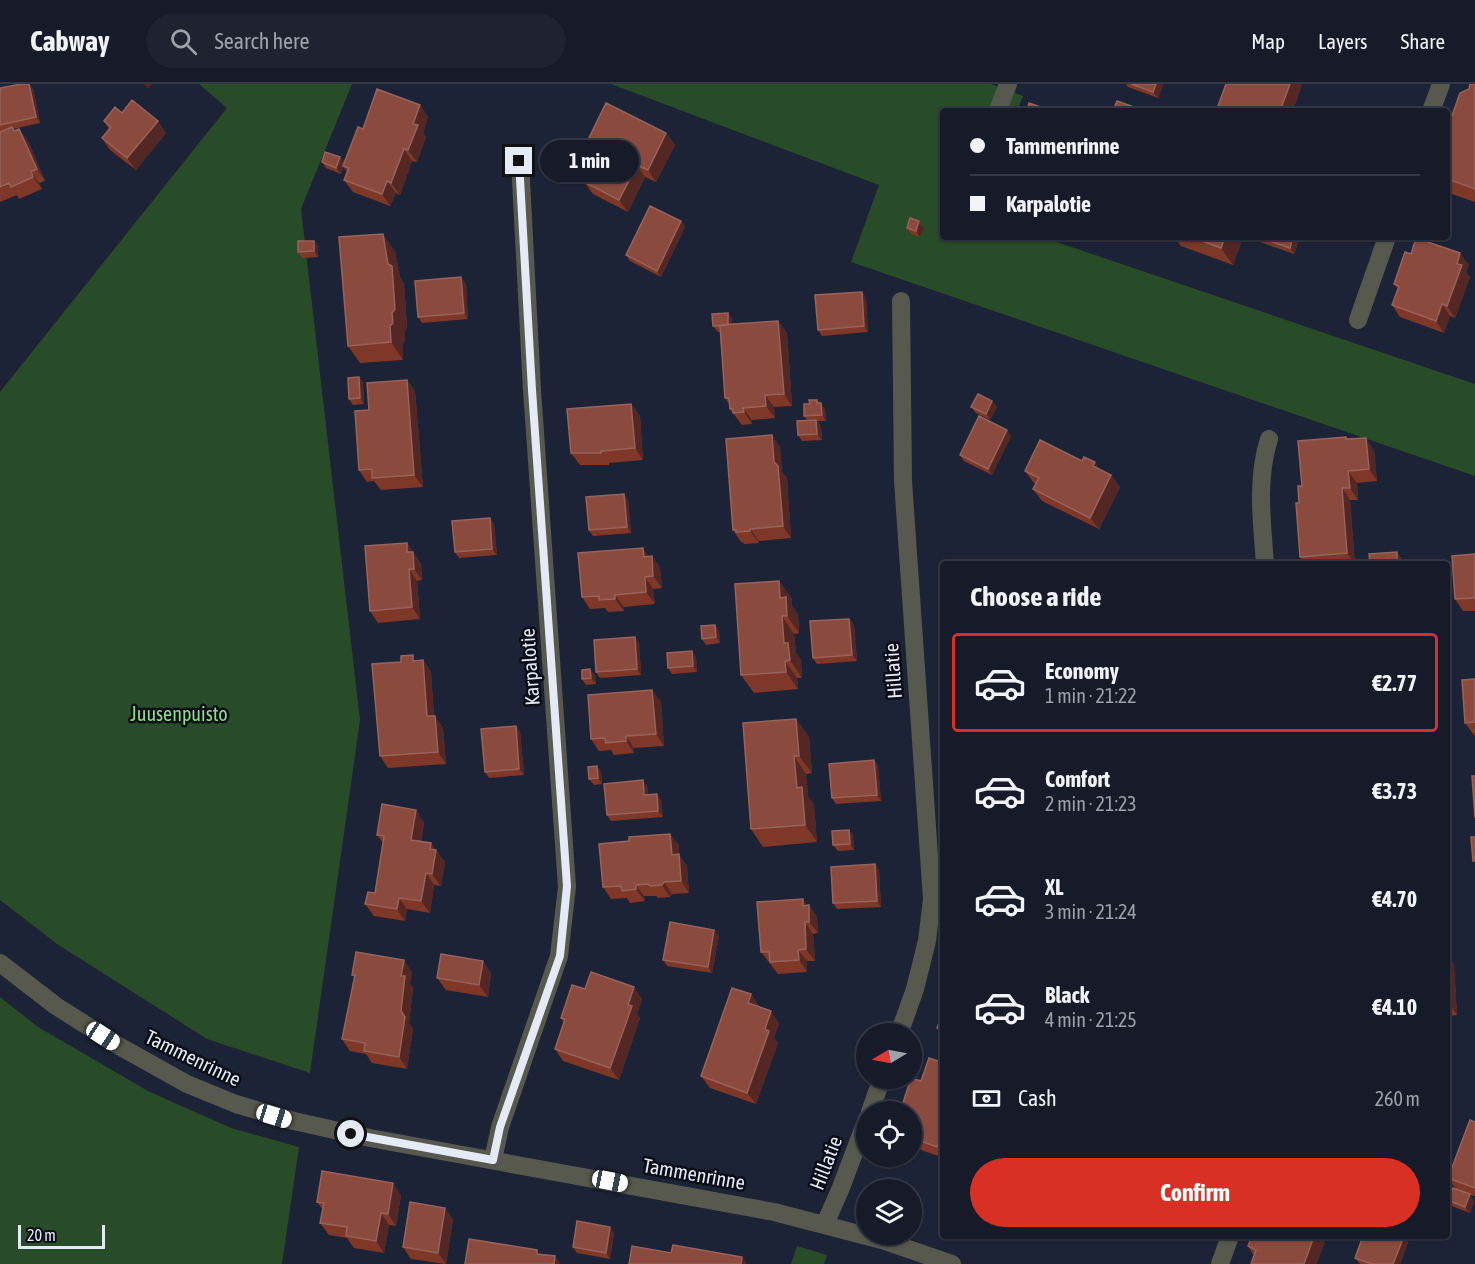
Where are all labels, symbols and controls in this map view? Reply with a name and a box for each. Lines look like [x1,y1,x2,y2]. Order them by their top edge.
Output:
search box [146,14,566,68]
text: Cabway [30,25,110,57]
icon: search [167,25,200,58]
text: Search here [215,28,310,54]
text: Map [1251,29,1285,53]
text: Layers [1318,29,1368,53]
text: Share [1401,29,1445,53]
text: Tammenrinne [1006,133,1120,159]
callout: 1 min [540,140,639,182]
route end [505,147,532,174]
text: 1 min [569,149,610,172]
text: Karpalotie [1006,191,1091,217]
text: Choose a ride [970,581,1102,612]
street label: Karpalotie [515,628,544,706]
street label: Hillatie [879,643,906,700]
icon: car [973,656,1027,710]
text: Economy [1045,658,1119,684]
text: €2.77 [1372,670,1417,696]
text: 1 min · 21:22 [1045,684,1137,707]
park label: Juusenpuisto [130,702,228,725]
icon: car [973,764,1027,818]
text: Comfort [1045,766,1110,792]
text: €3.73 [1372,778,1417,804]
text: 2 min · 21:23 [1045,792,1137,815]
icon: car [973,872,1027,926]
text: XL [1045,874,1063,900]
text: €4.70 [1372,886,1417,912]
text: 3 min · 21:24 [1045,900,1137,923]
icon: car [973,980,1027,1034]
text: Black [1045,982,1089,1008]
text: €4.10 [1372,994,1417,1020]
text: 4 min · 21:25 [1045,1008,1137,1031]
car [83,1019,123,1053]
north arrow [856,1023,922,1089]
map controls [856,1023,922,1245]
street label: Tammenrinne [142,1025,245,1091]
icon: cash [970,1082,1003,1115]
text: Cash [1018,1085,1057,1111]
text: 260 m [1375,1087,1420,1110]
button: locate [856,1101,922,1167]
car [254,1102,294,1130]
route start [337,1120,364,1147]
street label: Hillatie [805,1133,846,1193]
street label: Tammenrinne [641,1153,747,1194]
button: Confirm [970,1158,1420,1227]
car [591,1169,629,1193]
button: layers [856,1179,922,1245]
scale bar [18,1222,105,1250]
text: 20 m [27,1226,56,1244]

